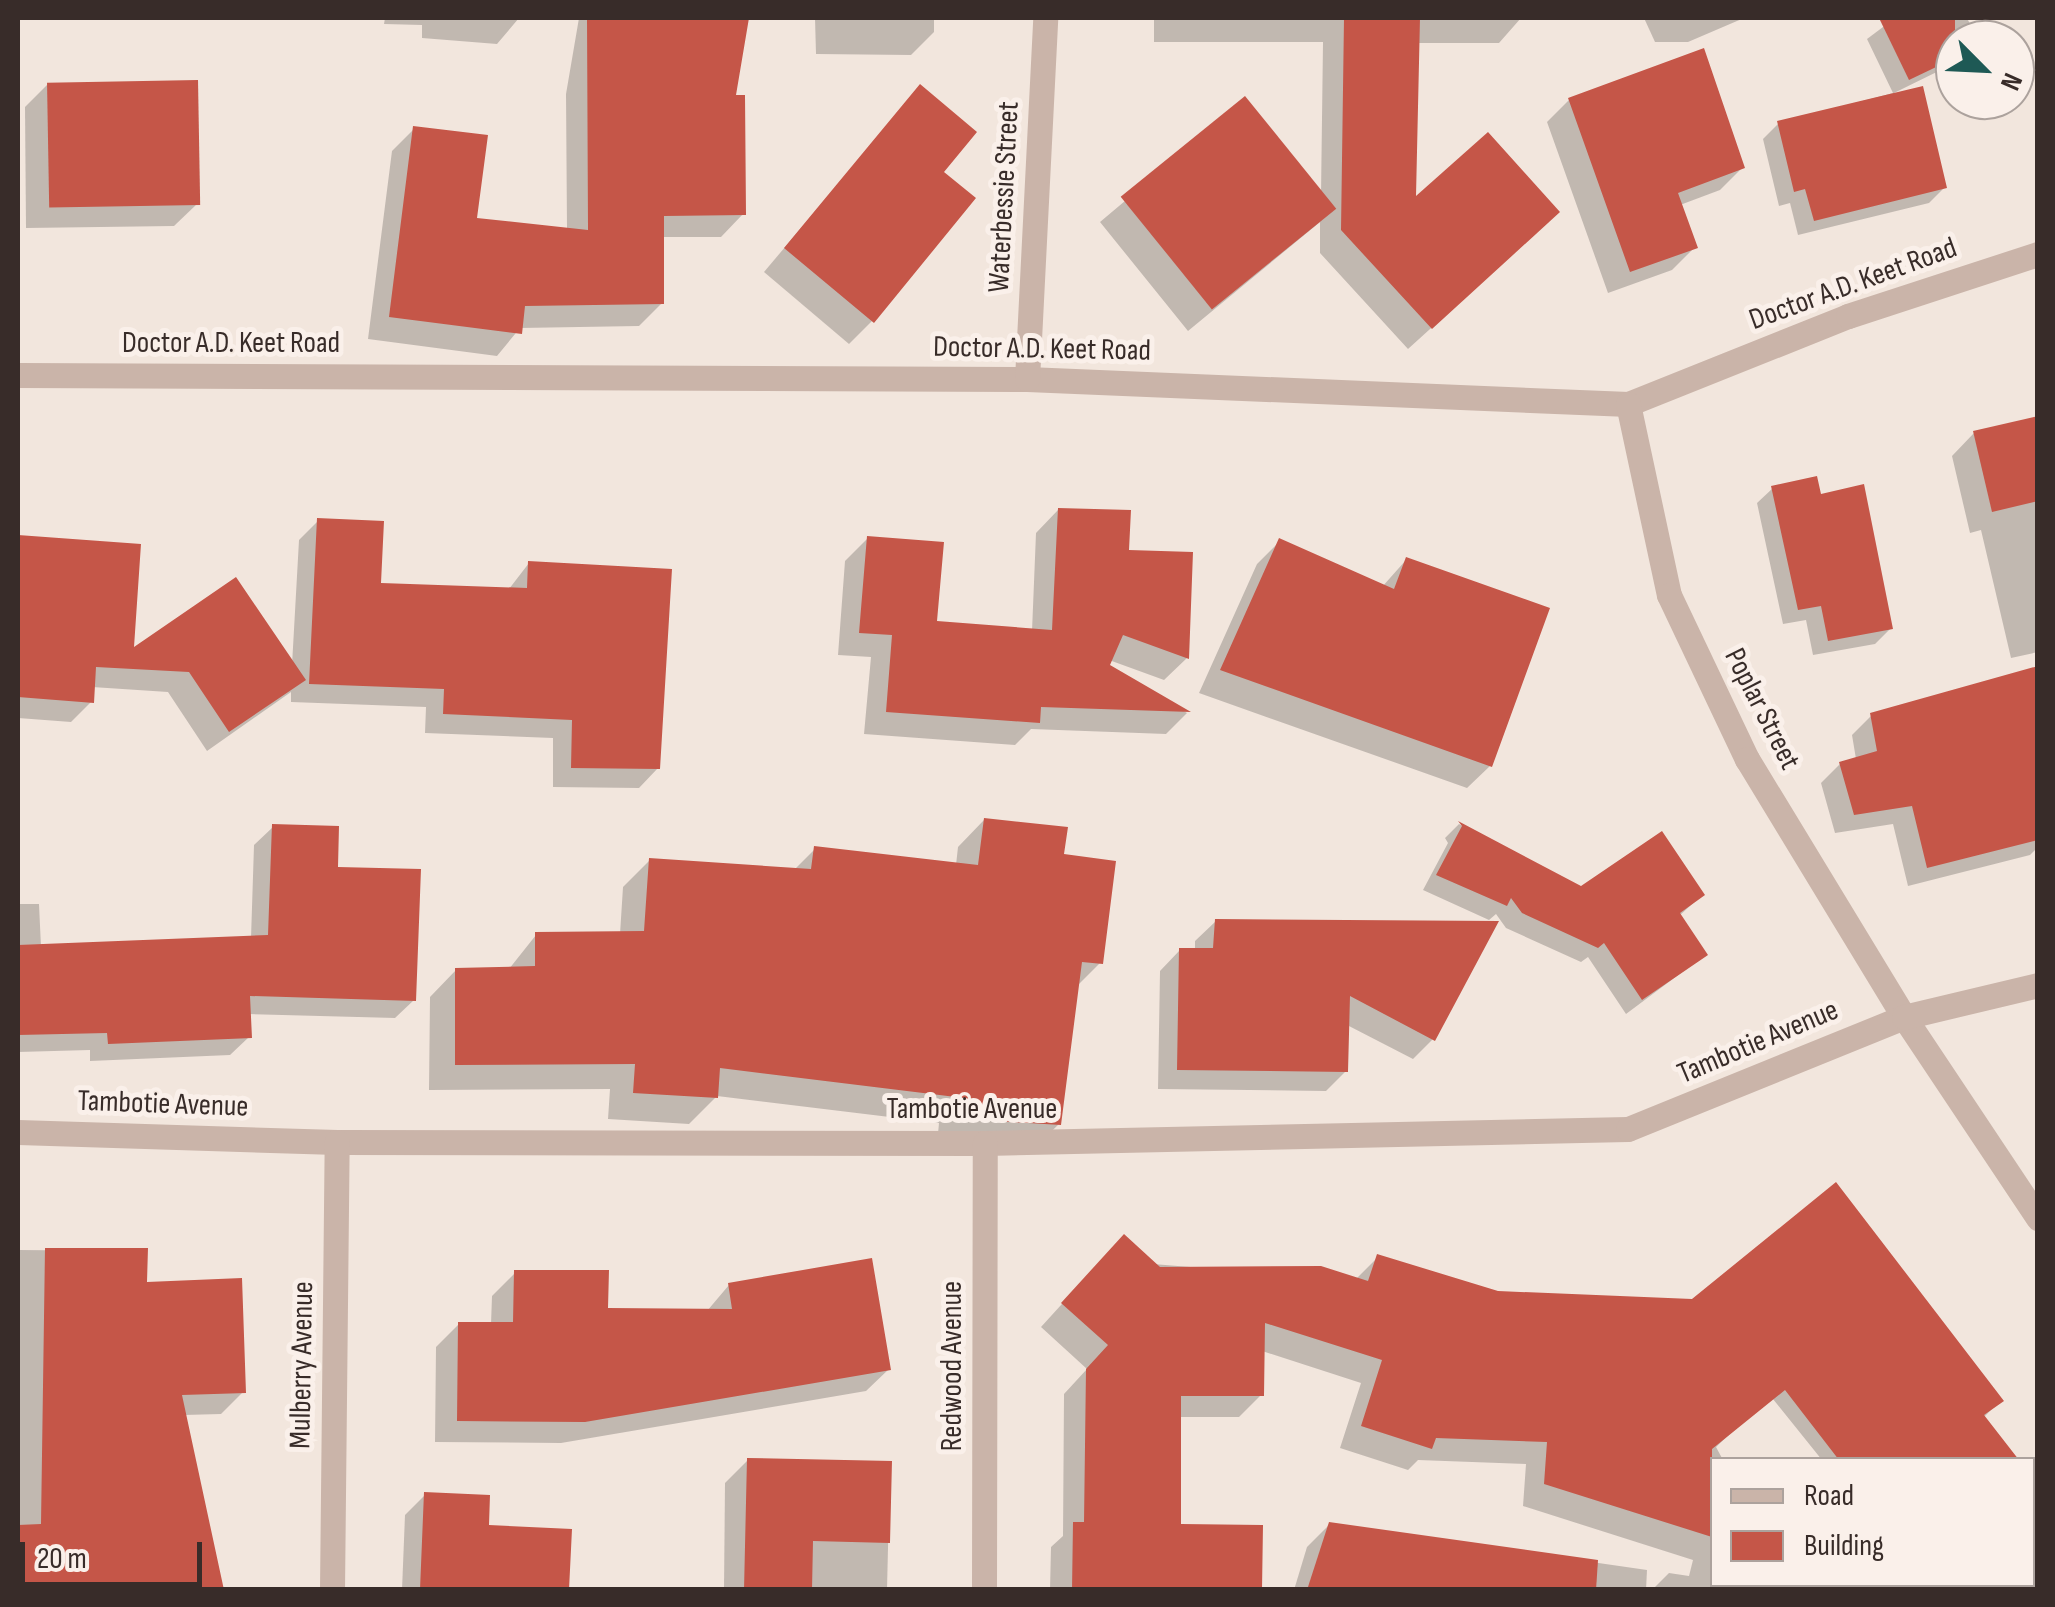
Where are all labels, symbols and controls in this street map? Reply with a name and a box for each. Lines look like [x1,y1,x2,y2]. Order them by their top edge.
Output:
north arrow [1935,20,2035,120]
text: N [1993,68,2029,95]
street label: Waterbessie Street [981,101,1027,293]
street label: Doctor A.D. Keet Road [1744,230,1962,338]
street label: Doctor A.D. Keet Road [122,325,340,361]
street label: Doctor A.D. Keet Road [933,329,1151,369]
street label: Poplar Street [1716,642,1808,776]
street label: Tambotie Avenue [1672,992,1844,1092]
street label: Tambotie Avenue [77,1083,249,1125]
street label: Tambotie Avenue [887,1091,1057,1127]
street label: Mulberry Avenue [283,1281,321,1449]
street label: Redwood Avenue [934,1281,970,1451]
legend [1710,1457,2035,1587]
text: Road [1804,1478,1854,1514]
scale bar [25,1522,208,1584]
text: Building [1804,1528,1884,1564]
text: 20 m [37,1541,87,1577]

